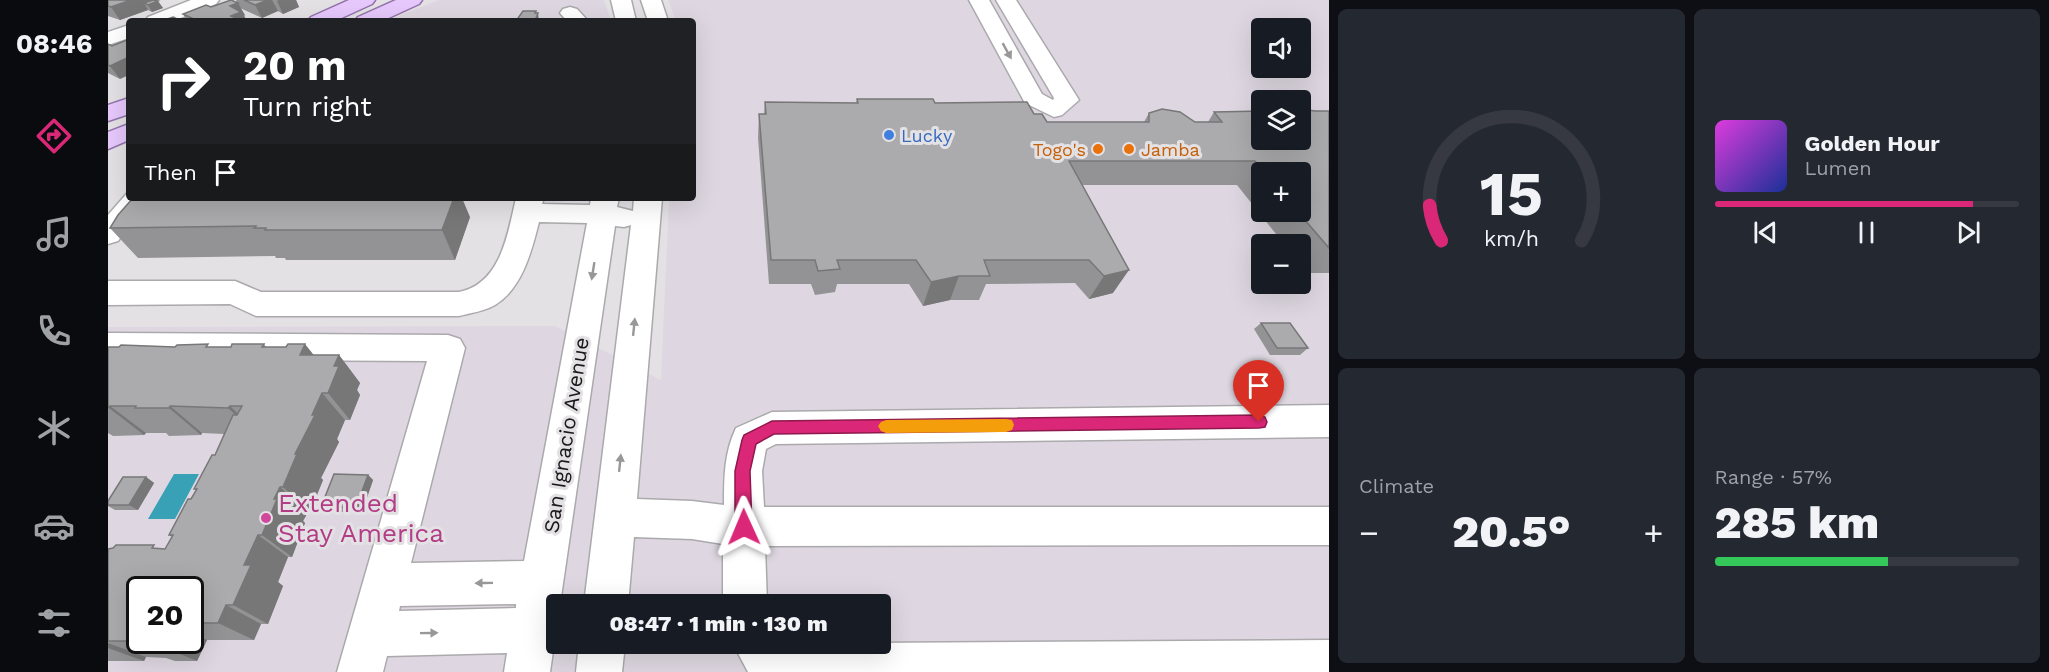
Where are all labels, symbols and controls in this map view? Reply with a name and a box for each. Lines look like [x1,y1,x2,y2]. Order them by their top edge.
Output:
map controls [1251,18,1311,294]
button: sound [1251,18,1311,78]
text: 08:46 [16,28,92,60]
text: 20 m [243,41,347,90]
icon: right [144,42,222,120]
one-way arrow [1002,43,1012,60]
button: layers [1251,90,1311,150]
text: Turn right [243,91,372,123]
icon: directions [33,115,75,157]
place label: Lucky [901,125,953,146]
marker: Lucky [882,128,896,142]
text: Golden Hour [1805,131,1940,156]
place label: Togo's [1033,139,1086,160]
place label: Jamba [1141,139,1200,160]
marker: Togo's [1091,142,1105,156]
marker: Jamba [1122,142,1136,156]
icon: arrive [209,156,242,189]
text: Lumen [1805,156,1872,180]
text: 15 [1480,157,1543,230]
text: Then [144,160,197,185]
button: + [1251,162,1311,222]
icon: music [33,213,75,255]
icon: previous [1749,216,1782,249]
icon: pause [1850,216,1883,249]
icon: next [1952,216,1985,249]
text: km/h [1484,227,1539,252]
button: − [1251,234,1311,294]
one-way arrow [588,262,597,281]
icon: phone [33,310,75,352]
one-way arrow [629,317,639,336]
street label: San Ignacio Avenue [538,335,594,535]
pin [1233,360,1284,422]
icon: arrive [1242,369,1275,402]
icon: climate [33,407,75,449]
one-way arrow [615,453,625,472]
text: Range · 57% [1715,465,1832,489]
text: Climate [1359,474,1434,498]
place label: Extended Stay America [278,488,444,548]
position arrow [712,495,776,559]
text: 285 km [1715,496,1879,549]
icon: car [33,505,75,547]
text: 20.5° [1452,505,1571,558]
marker: Extended Stay America [259,511,273,525]
text: − [1359,513,1379,552]
text: + [1644,513,1663,552]
speed limit sign: 20 [126,576,204,654]
one-way arrow [474,578,493,588]
icon: filters [33,602,75,644]
text: 08:47 · 1 min · 130 m [610,611,828,636]
one-way arrow [420,628,439,638]

